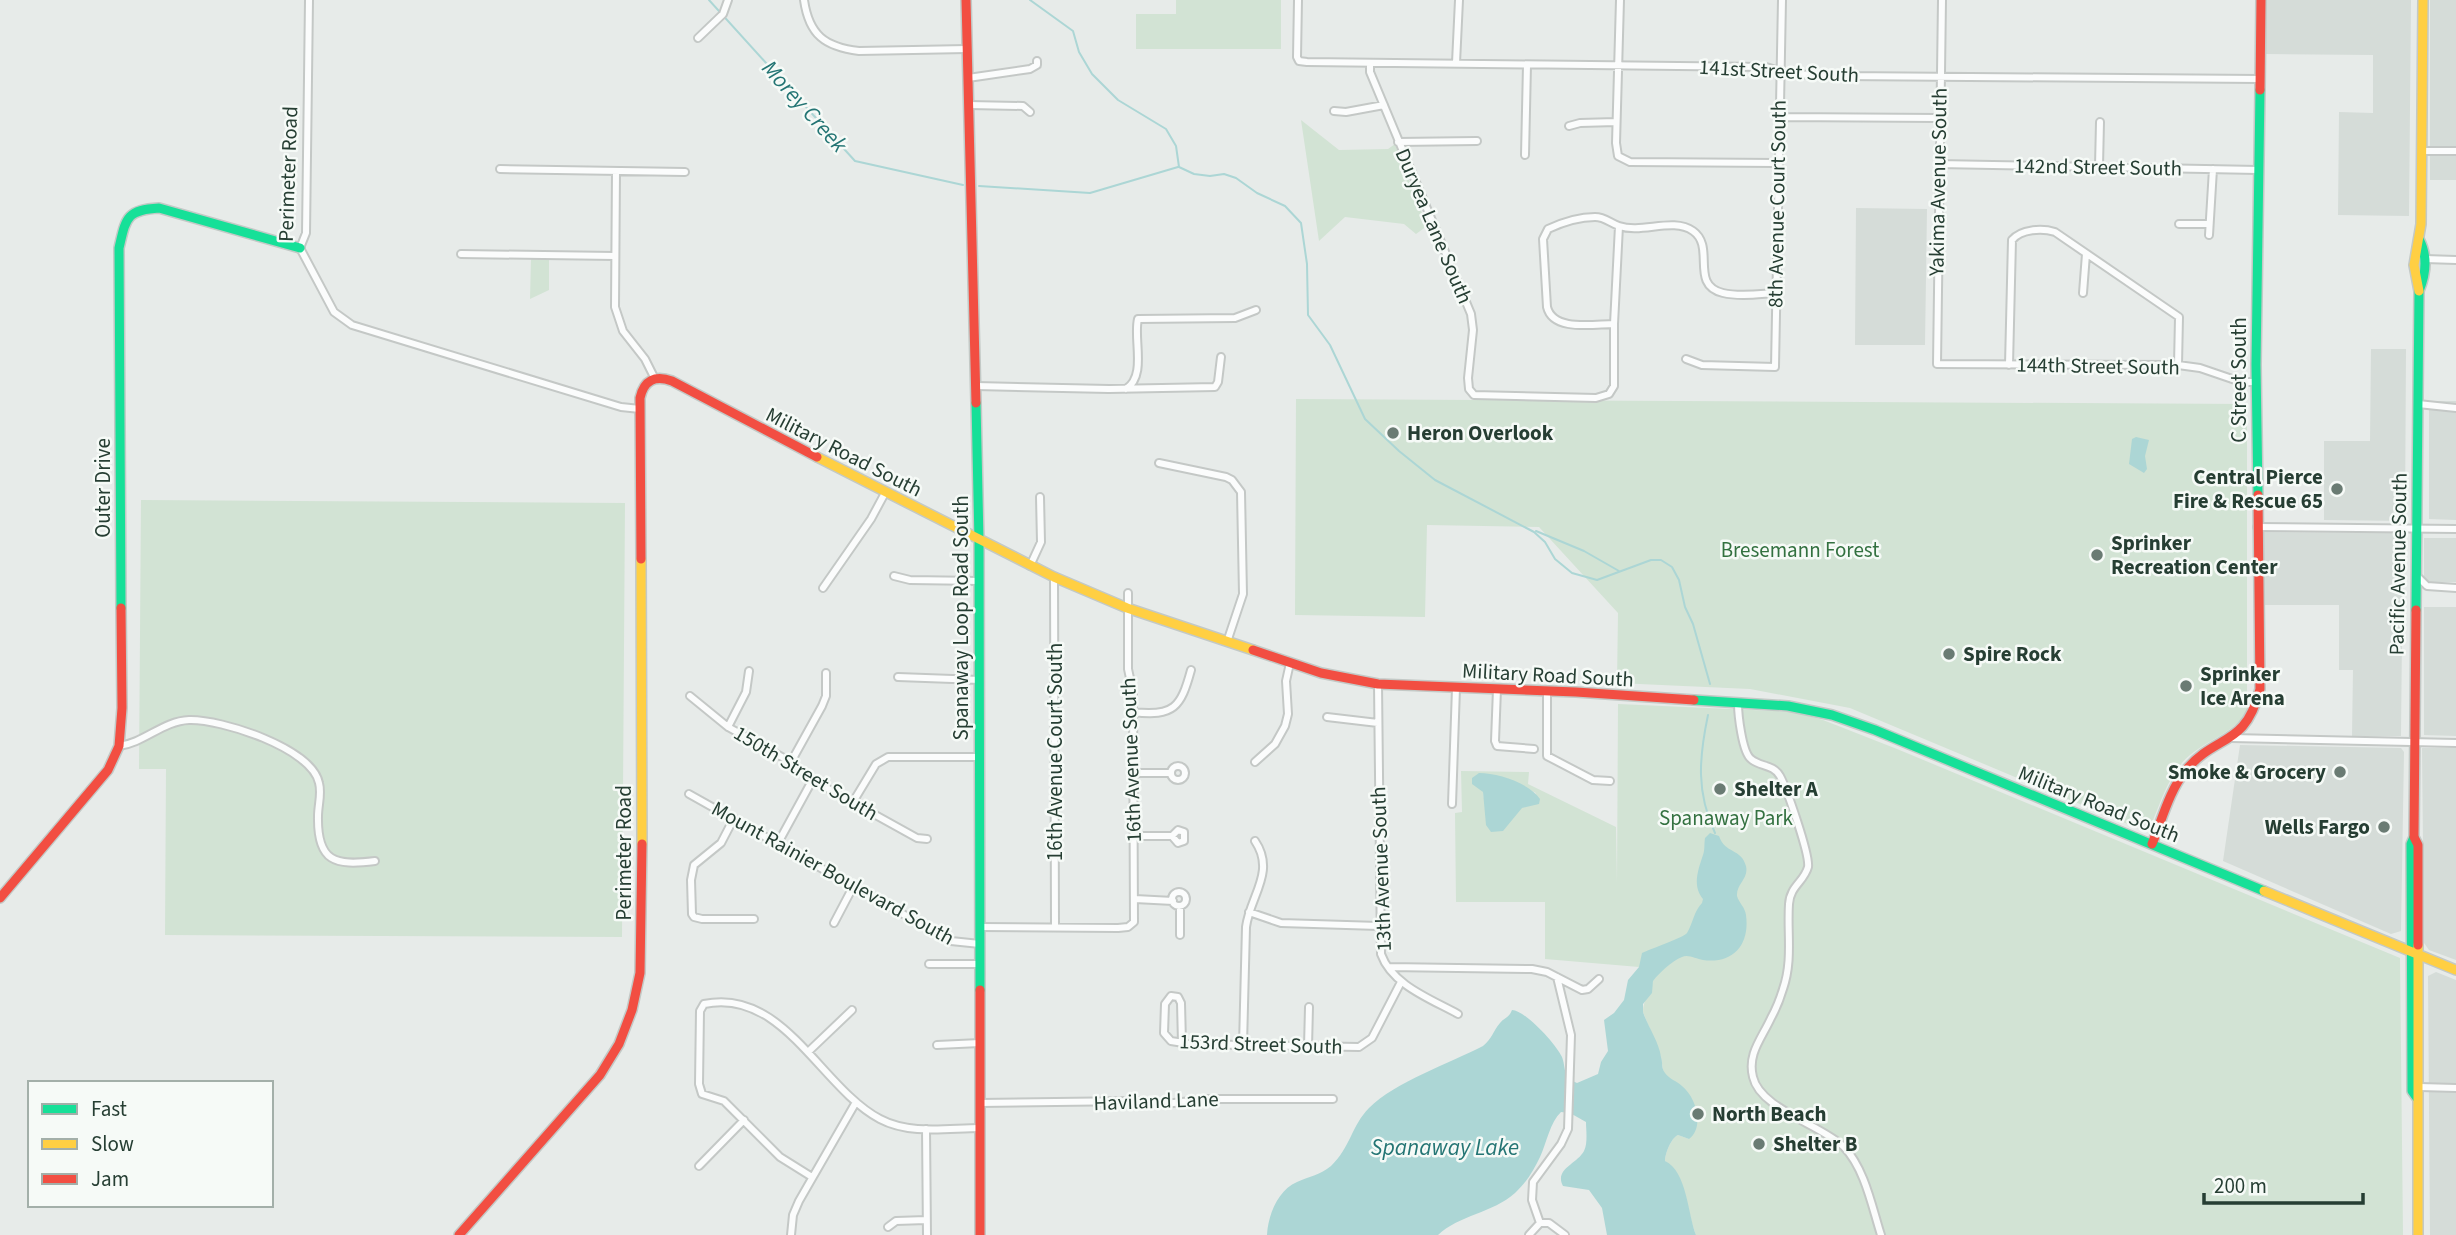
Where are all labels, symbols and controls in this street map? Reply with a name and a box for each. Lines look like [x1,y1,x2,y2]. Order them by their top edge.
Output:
street label: 141st Street South [1698,52,1860,90]
water label: Morey Creek [754,53,856,161]
street label: Yakima Avenue South [1921,88,1955,277]
street label: 8th Avenue Court South [1760,100,1794,308]
street label: Perimeter Road [271,106,305,242]
street label: Duryea Lane South [1388,144,1480,308]
street label: 142nd Street South [2014,151,2182,183]
street label: C Street South [2224,317,2254,443]
street label: 144th Street South [2016,350,2180,382]
street label: Military Road South [761,400,927,504]
place label: Heron Overlook [1407,418,1554,448]
marker: Heron Overlook [1385,425,1401,441]
street label: Outer Drive [88,438,118,538]
place label: Central Pierce Fire & Rescue 65 [2173,462,2323,516]
street label: Pacific Avenue South [2381,472,2415,656]
marker: Central Pierce Fire & Rescue 65 [2329,481,2345,497]
street label: Spanaway Loop Road South [946,495,976,741]
place label: Sprinker Recreation Center [2111,528,2278,582]
park label: Bresemann Forest [1721,535,1879,565]
marker: Sprinker Recreation Center [2089,547,2105,563]
place label: Spire Rock [1963,639,2062,669]
street label: 16th Avenue Court South [1040,643,1070,861]
marker: Spire Rock [1941,646,1957,662]
street label: Military Road South [1461,656,1635,694]
place label: Sprinker Ice Arena [2200,659,2285,713]
street label: 16th Avenue South [1113,677,1149,843]
marker: Sprinker Ice Arena [2178,678,2194,694]
street label: 150th Street South [728,718,884,828]
place label: Smoke & Grocery [2168,757,2326,787]
street label: Military Road South [2014,758,2184,850]
marker: Smoke & Grocery [2332,764,2348,780]
place label: Shelter A [1734,774,1819,804]
marker: Shelter A [1712,781,1728,797]
street label: Perimeter Road [609,785,639,921]
street label: 13th Avenue South [1363,786,1399,952]
street label: Mount Rainier Boulevard South [706,794,960,952]
park label: Spanaway Park [1659,803,1794,833]
place label: Wells Fargo [2265,812,2370,842]
marker: Wells Fargo [2376,819,2392,835]
street label: 153rd Street South [1179,1026,1343,1062]
legend [28,1081,273,1207]
street label: Haviland Lane [1093,1084,1219,1118]
text: Fast [91,1094,127,1124]
place label: North Beach [1712,1099,1826,1129]
marker: North Beach [1690,1106,1706,1122]
text: Slow [91,1129,134,1159]
place label: Shelter B [1773,1129,1858,1159]
water label: Spanaway Lake [1371,1131,1519,1164]
marker: Shelter B [1751,1136,1767,1152]
scale bar [2204,1162,2363,1206]
text: Jam [91,1164,129,1194]
text: 200 m [2214,1171,2267,1201]

